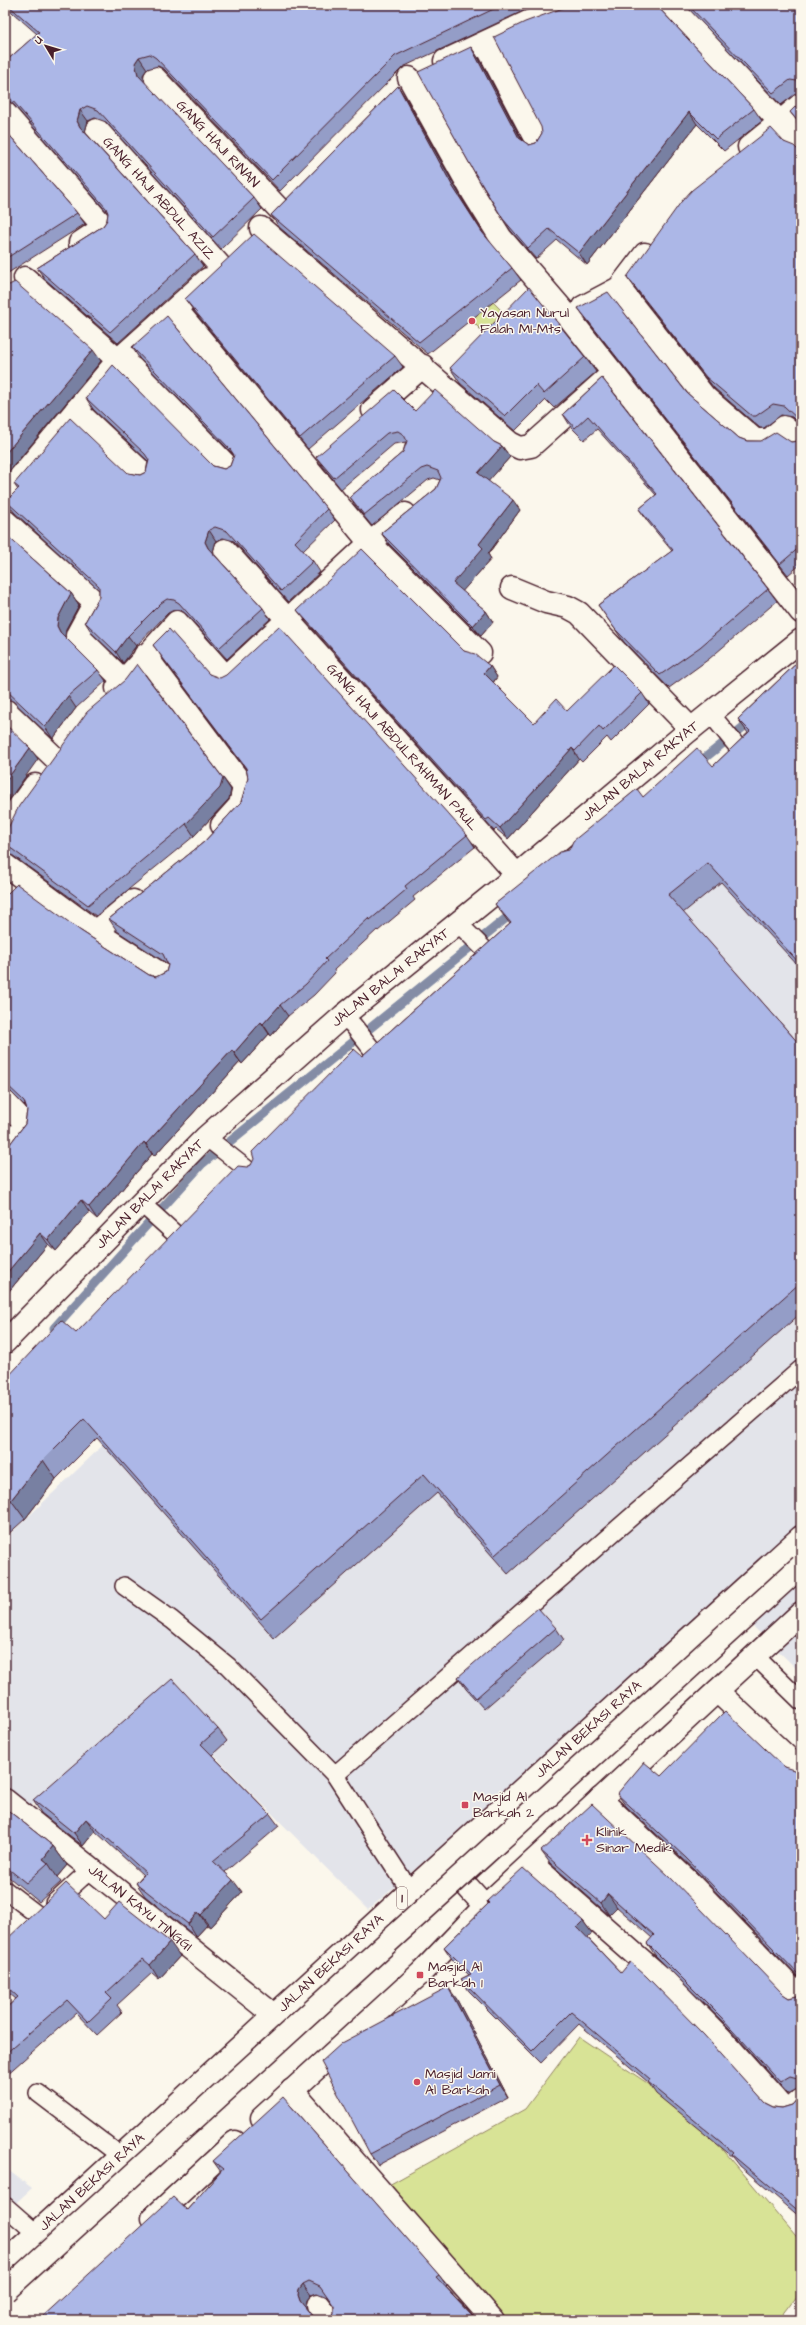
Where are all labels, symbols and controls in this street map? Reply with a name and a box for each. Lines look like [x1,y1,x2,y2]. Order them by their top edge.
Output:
north arrow [26,26,66,66]
text: U [30,33,46,48]
street label: GANG HAJI RINAN [171,96,264,193]
street label: GANG HAJI ABDUL AZIZ [98,132,220,264]
place label: Yayasan Nurul Falah MI-Mts [480,303,569,339]
marker: Yayasan Nurul Falah MI-Mts [467,316,477,326]
street label: GANG HAJI ABDULRAHMAN PAUL [322,659,483,835]
street label: JALAN BALAI RAKYAT [578,716,704,826]
street label: JALAN BALAI RAKYAT [327,923,454,1032]
street label: JALAN BALAI RAKYAT [91,1134,209,1254]
street label: JALAN BEKASI RAYA [531,1676,646,1783]
place label: Masjid Al Barkah 2 [473,1787,534,1823]
marker: Masjid Al Barkah 2 [460,1800,470,1810]
place label: Klinik Sinar Medik [596,1822,672,1858]
marker: Klinik Sinar Medik [581,1834,593,1846]
street label: JALAN KAYU TINGGI [83,1860,197,1956]
road number: 1 [397,1887,407,1909]
street label: JALAN BEKASI RAYA [274,1910,388,2017]
place label: Masjid Al Barkah 1 [428,1957,483,1993]
marker: Masjid Al Barkah 1 [415,1970,425,1980]
place label: Masjid Jami Al Barkah [425,2064,496,2100]
marker: Masjid Jami Al Barkah [412,2077,422,2087]
street label: JALAN BEKASI RAYA [35,2129,149,2236]

